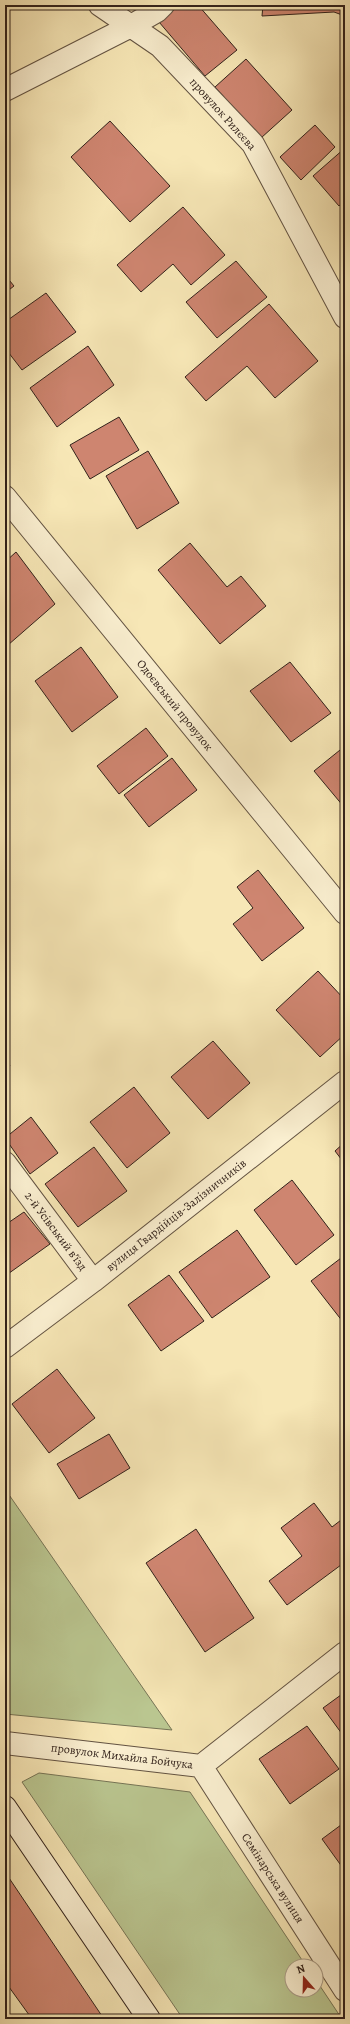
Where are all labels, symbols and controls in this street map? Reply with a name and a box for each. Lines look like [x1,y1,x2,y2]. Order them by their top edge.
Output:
street label: провулок Рилєєва [186,74,260,154]
street label: Одоєвський провулок [133,656,217,754]
street label: вулиця Гвардійців-Залізничників [102,1155,250,1275]
street label: 2-й Усівський в’їзд [21,1188,91,1274]
street label: провулок Михайла Бойчука [50,1739,194,1773]
street label: Семінарська вулиця [238,1830,308,1926]
north arrow [284,1958,324,1998]
text: N [294,1961,307,1977]

